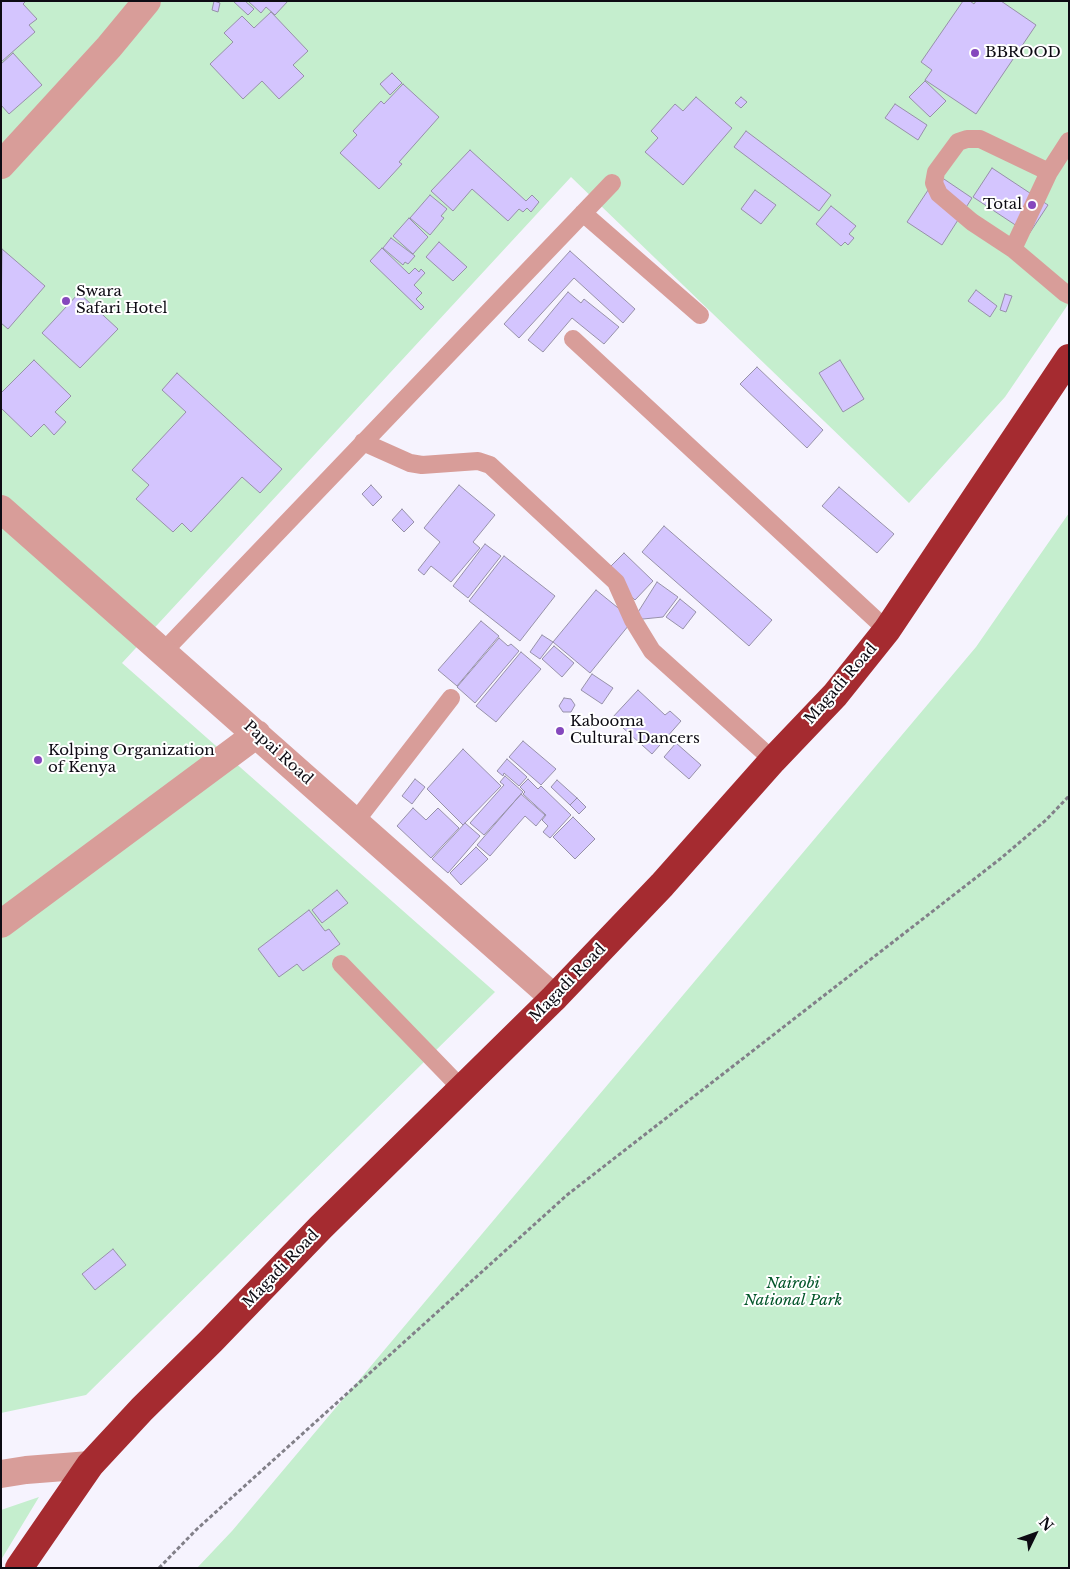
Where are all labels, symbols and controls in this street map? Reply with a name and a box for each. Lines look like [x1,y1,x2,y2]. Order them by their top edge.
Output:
place label: BBROOD [985,44,1061,62]
marker: BBROOD [969,47,981,59]
place label: Total [983,196,1022,214]
marker: Total [1026,199,1038,211]
place label: Swara Safari Hotel [76,283,167,318]
marker: Swara Safari Hotel [60,295,72,307]
street label: Magadi Road [801,640,881,728]
place label: Kabooma Cultural Dancers [570,713,700,748]
street label: Papai Road [240,717,316,789]
marker: Kabooma Cultural Dancers [554,725,566,737]
place label: Kolping Organization of Kenya [48,742,215,777]
marker: Kolping Organization of Kenya [32,754,44,766]
street label: Magadi Road [526,940,610,1026]
street label: Magadi Road [239,1226,323,1312]
park label: Nairobi National Park [744,1275,842,1310]
north arrow [1010,1509,1060,1559]
text: N [1035,1513,1057,1535]

